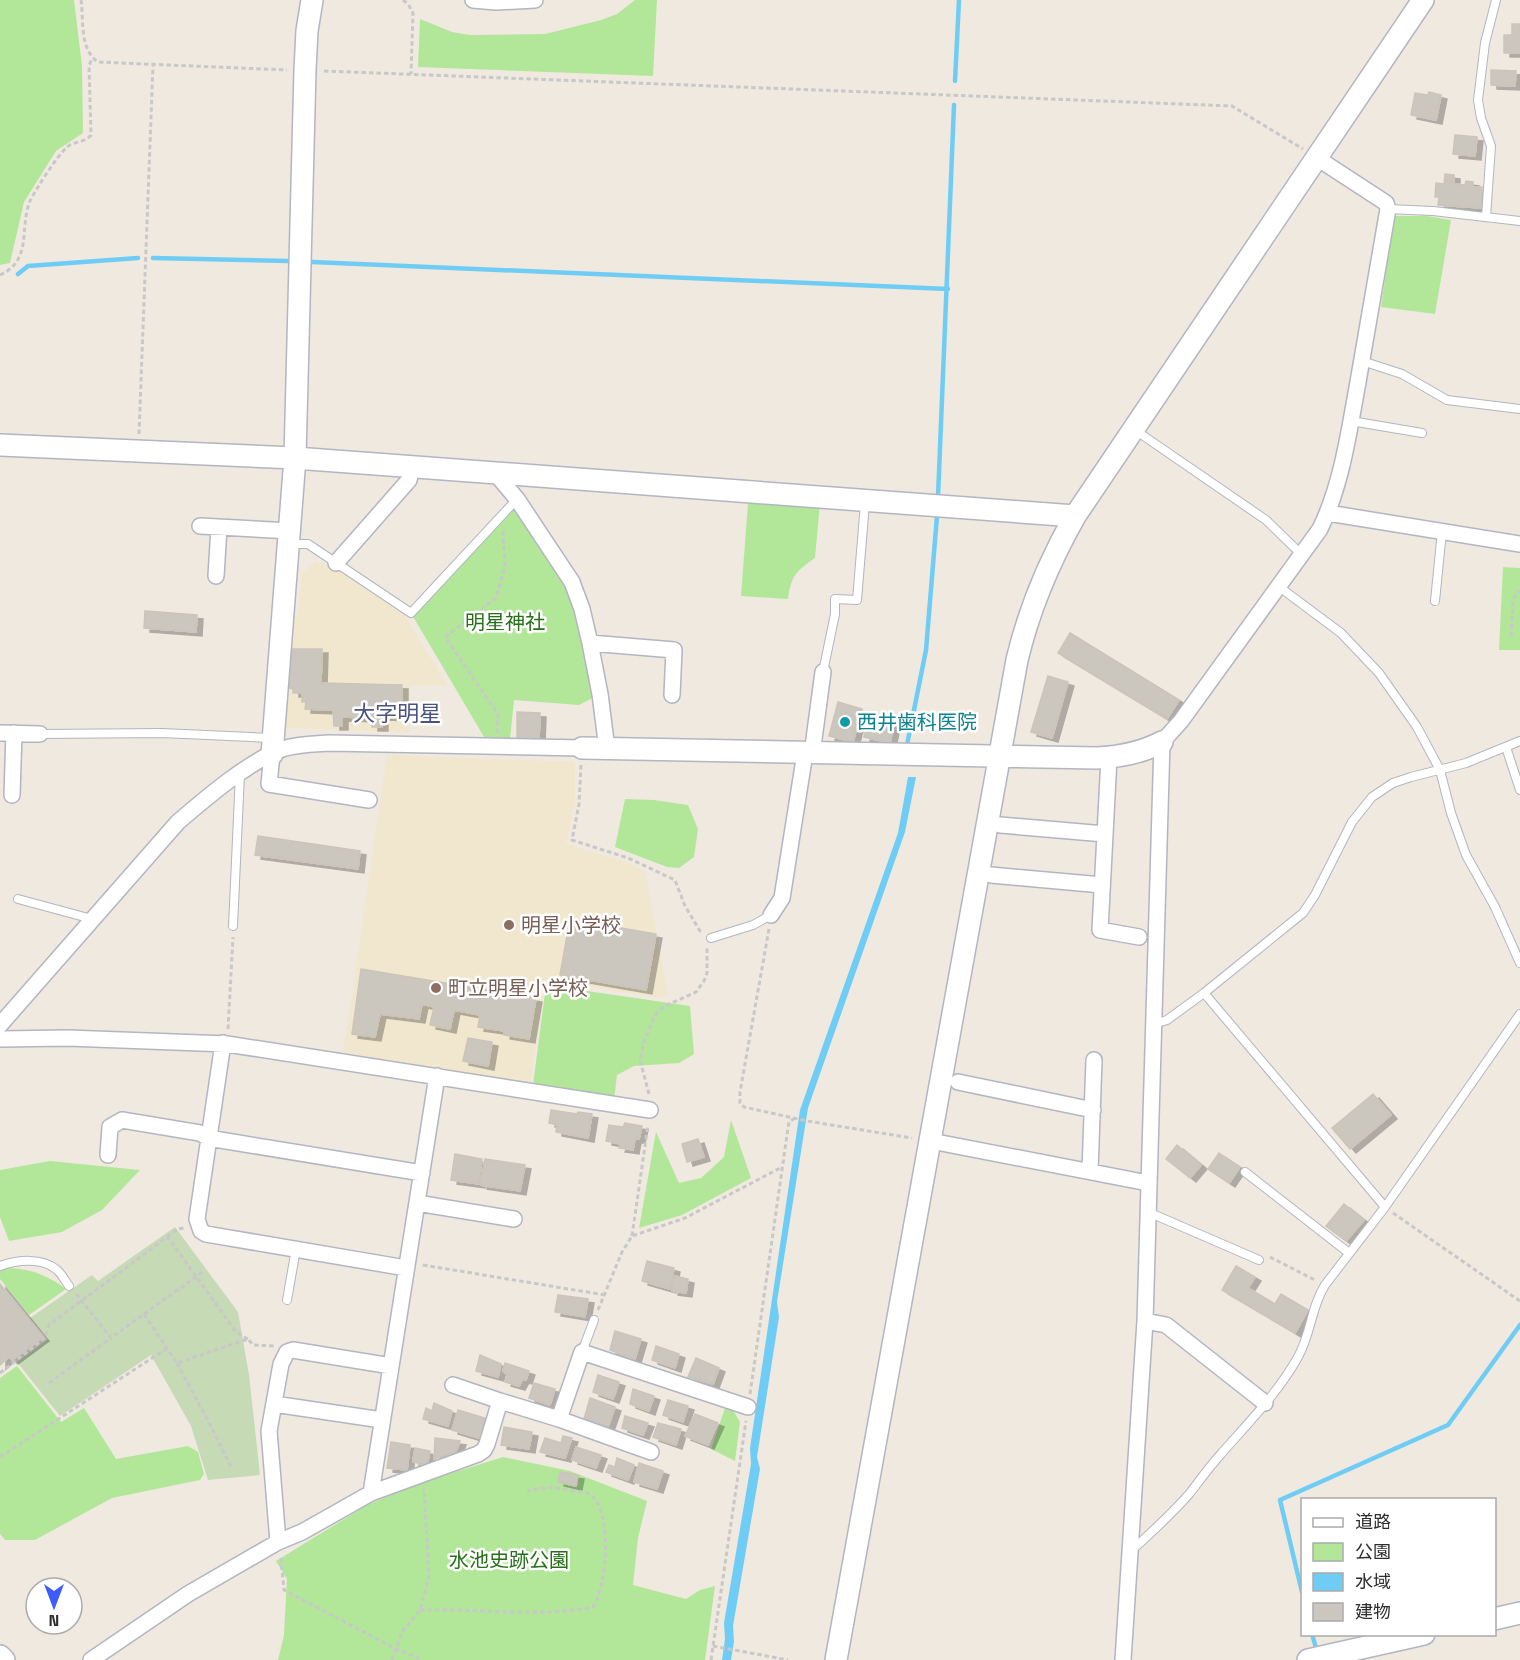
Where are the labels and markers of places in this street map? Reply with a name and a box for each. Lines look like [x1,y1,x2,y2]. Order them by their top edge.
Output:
place label: 西井歯科医院 [857,709,977,735]
marker: 西井歯科医院 [838,715,852,729]
place label: 明星小学校 [521,912,621,938]
marker: 明星小学校 [502,918,516,932]
place label: 町立明星小学校 [448,975,588,1001]
marker: 町立明星小学校 [429,981,443,995]

